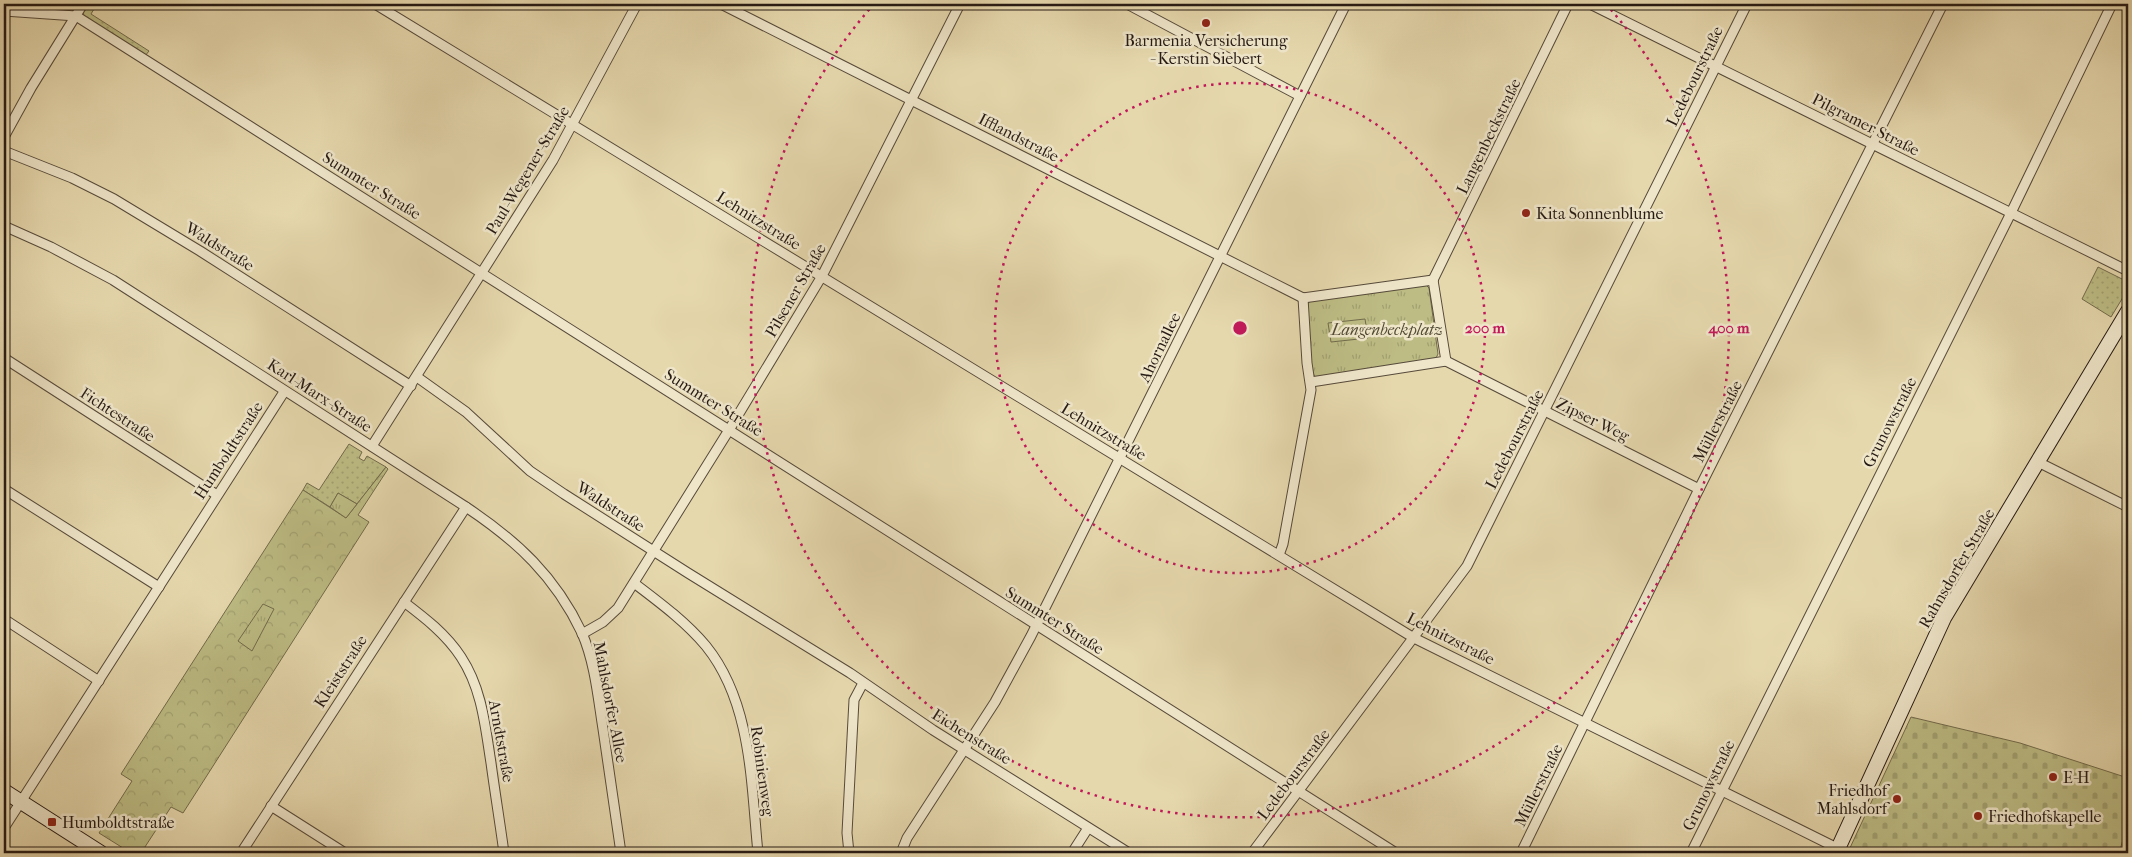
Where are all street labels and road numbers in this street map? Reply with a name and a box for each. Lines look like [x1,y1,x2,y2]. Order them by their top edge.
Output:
street label: Ledebourstraße [1662,23,1727,129]
street label: Langenbeckstraße [1452,75,1525,197]
street label: Pilgramer Straße [1809,89,1923,160]
street label: Paul-Wegener-Straße [482,103,573,238]
street label: Ifflandstraße [975,109,1062,166]
street label: Summter Straße [319,148,425,223]
street label: Lehnitzstraße [713,187,804,254]
street label: Waldstraße [181,217,258,275]
street label: Pilsener Straße [761,240,830,340]
street label: Ahornallee [1134,309,1185,386]
street label: Karl-Marx-Straße [264,355,376,436]
street label: Summter Straße [661,365,767,440]
street label: Grunowstraße [1859,374,1920,470]
street label: Müllerstraße [1689,377,1746,465]
street label: Fichtestraße [77,383,159,446]
street label: Ledebourstraße [1481,386,1548,492]
street label: Zipser Weg [1553,394,1633,446]
street label: Humboldtstraße [190,398,267,503]
street label: Lehnitzstraße [1058,399,1150,464]
street label: Waldstraße [572,477,648,536]
street label: Rahnsdorfer Straße [1914,505,1998,631]
street label: Summter Straße [1002,583,1108,658]
street label: Lehnitzstraße [1404,608,1498,669]
street label: Kleiststraße [310,631,371,711]
street label: Mahlsdorfer Allee [589,640,632,764]
street label: Arndtstraße [485,697,518,784]
street label: Eichenstraße [929,705,1015,768]
street label: Robinienweg [747,725,778,818]
street label: Ledebourstraße [1253,725,1334,824]
street label: Grunowstraße [1678,737,1739,834]
street label: Müllerstraße [1510,741,1567,830]

